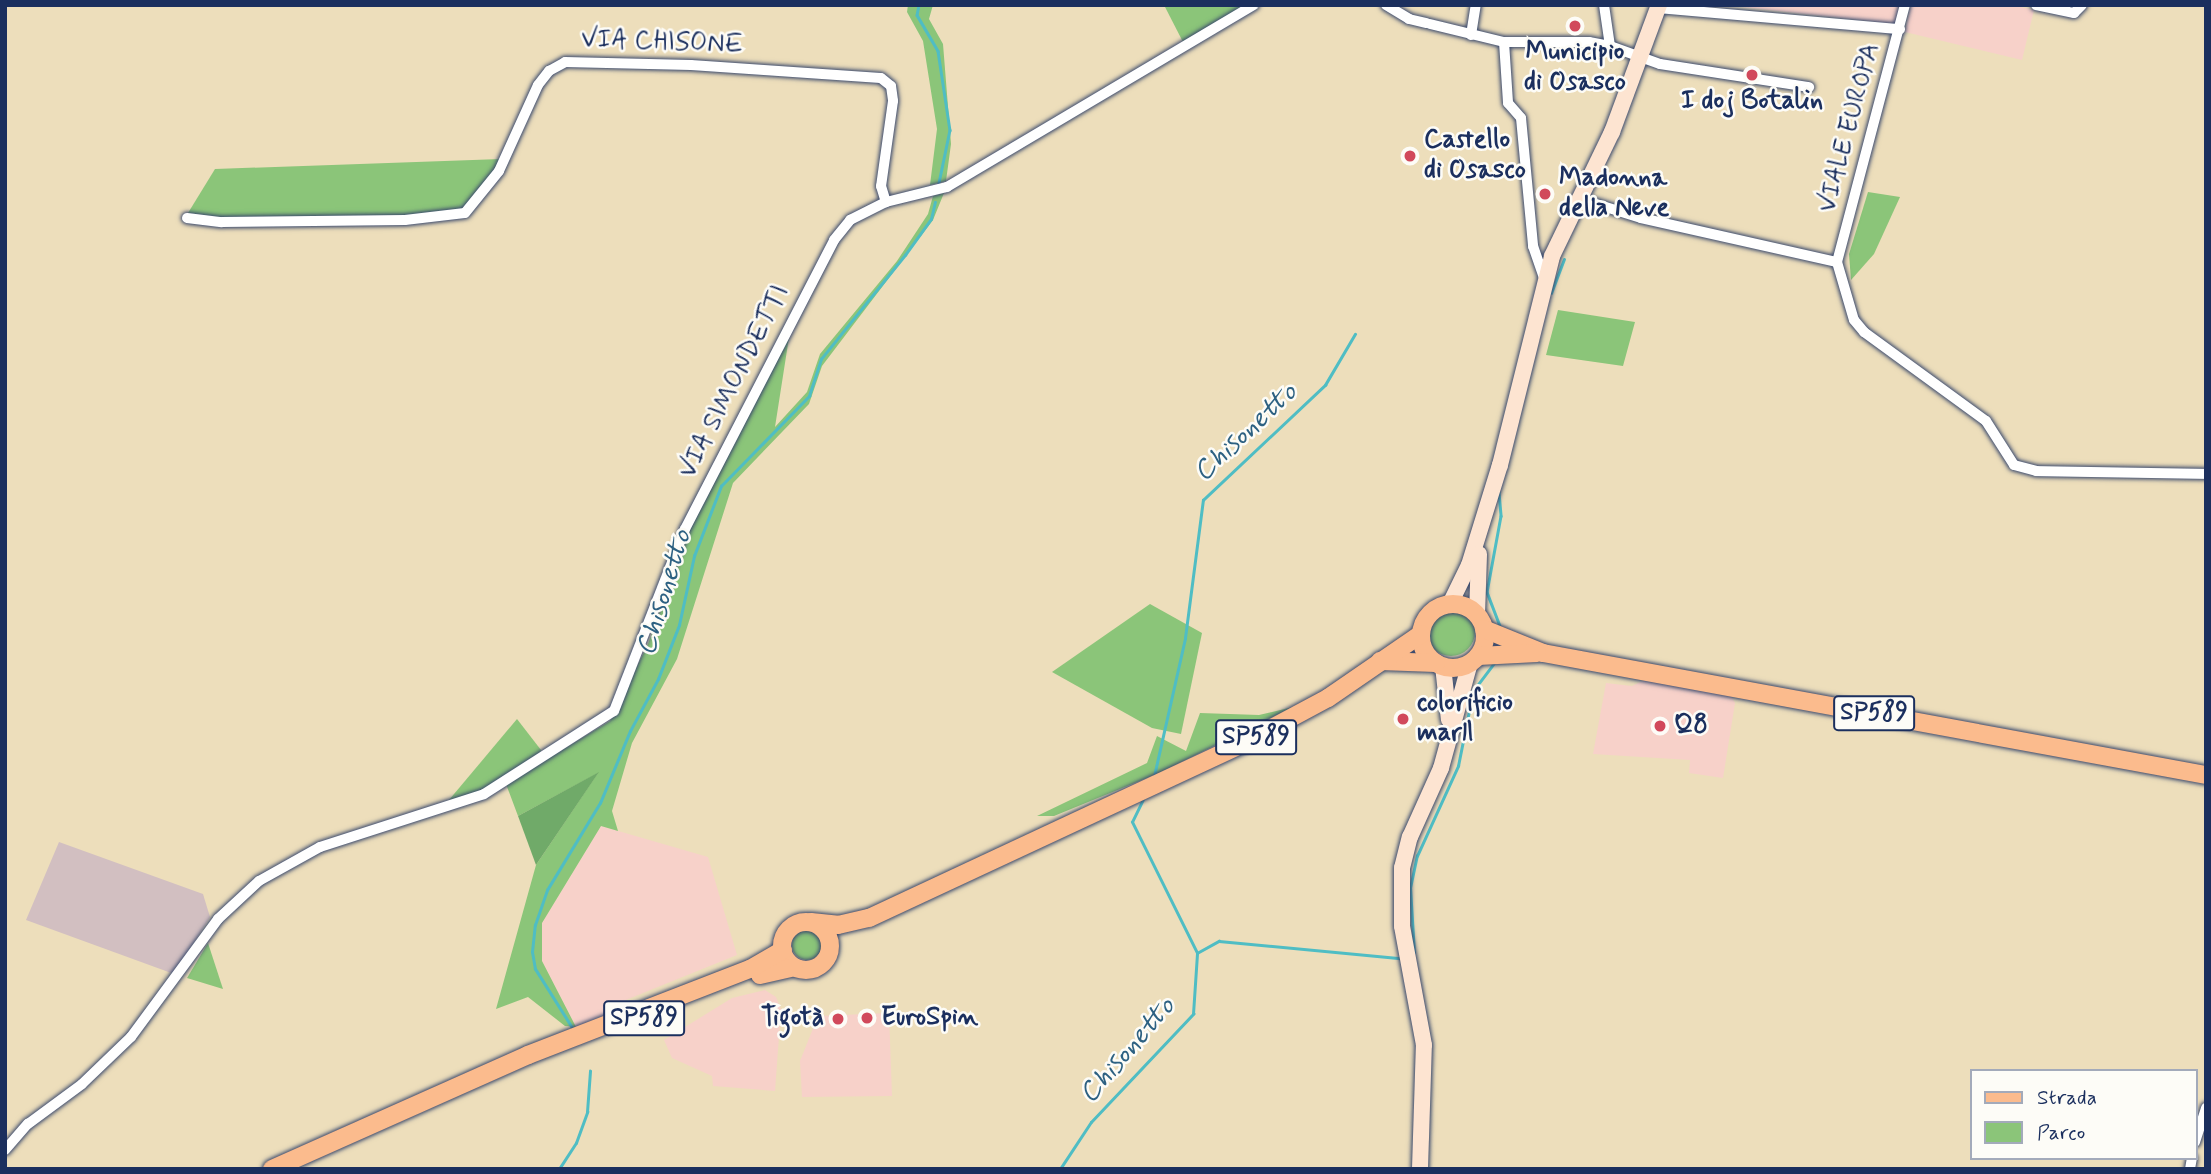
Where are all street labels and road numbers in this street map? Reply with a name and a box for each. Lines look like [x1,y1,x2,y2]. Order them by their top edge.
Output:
street label: VIA CHISONE [580,25,744,61]
street label: VIALE EUROPA [1812,40,1888,216]
street label: VIA SIMONDETTI [671,277,799,487]
road number: SP589 [1832,692,1916,734]
road number: SP589 [1214,716,1298,758]
road number: SP589 [602,998,686,1038]

